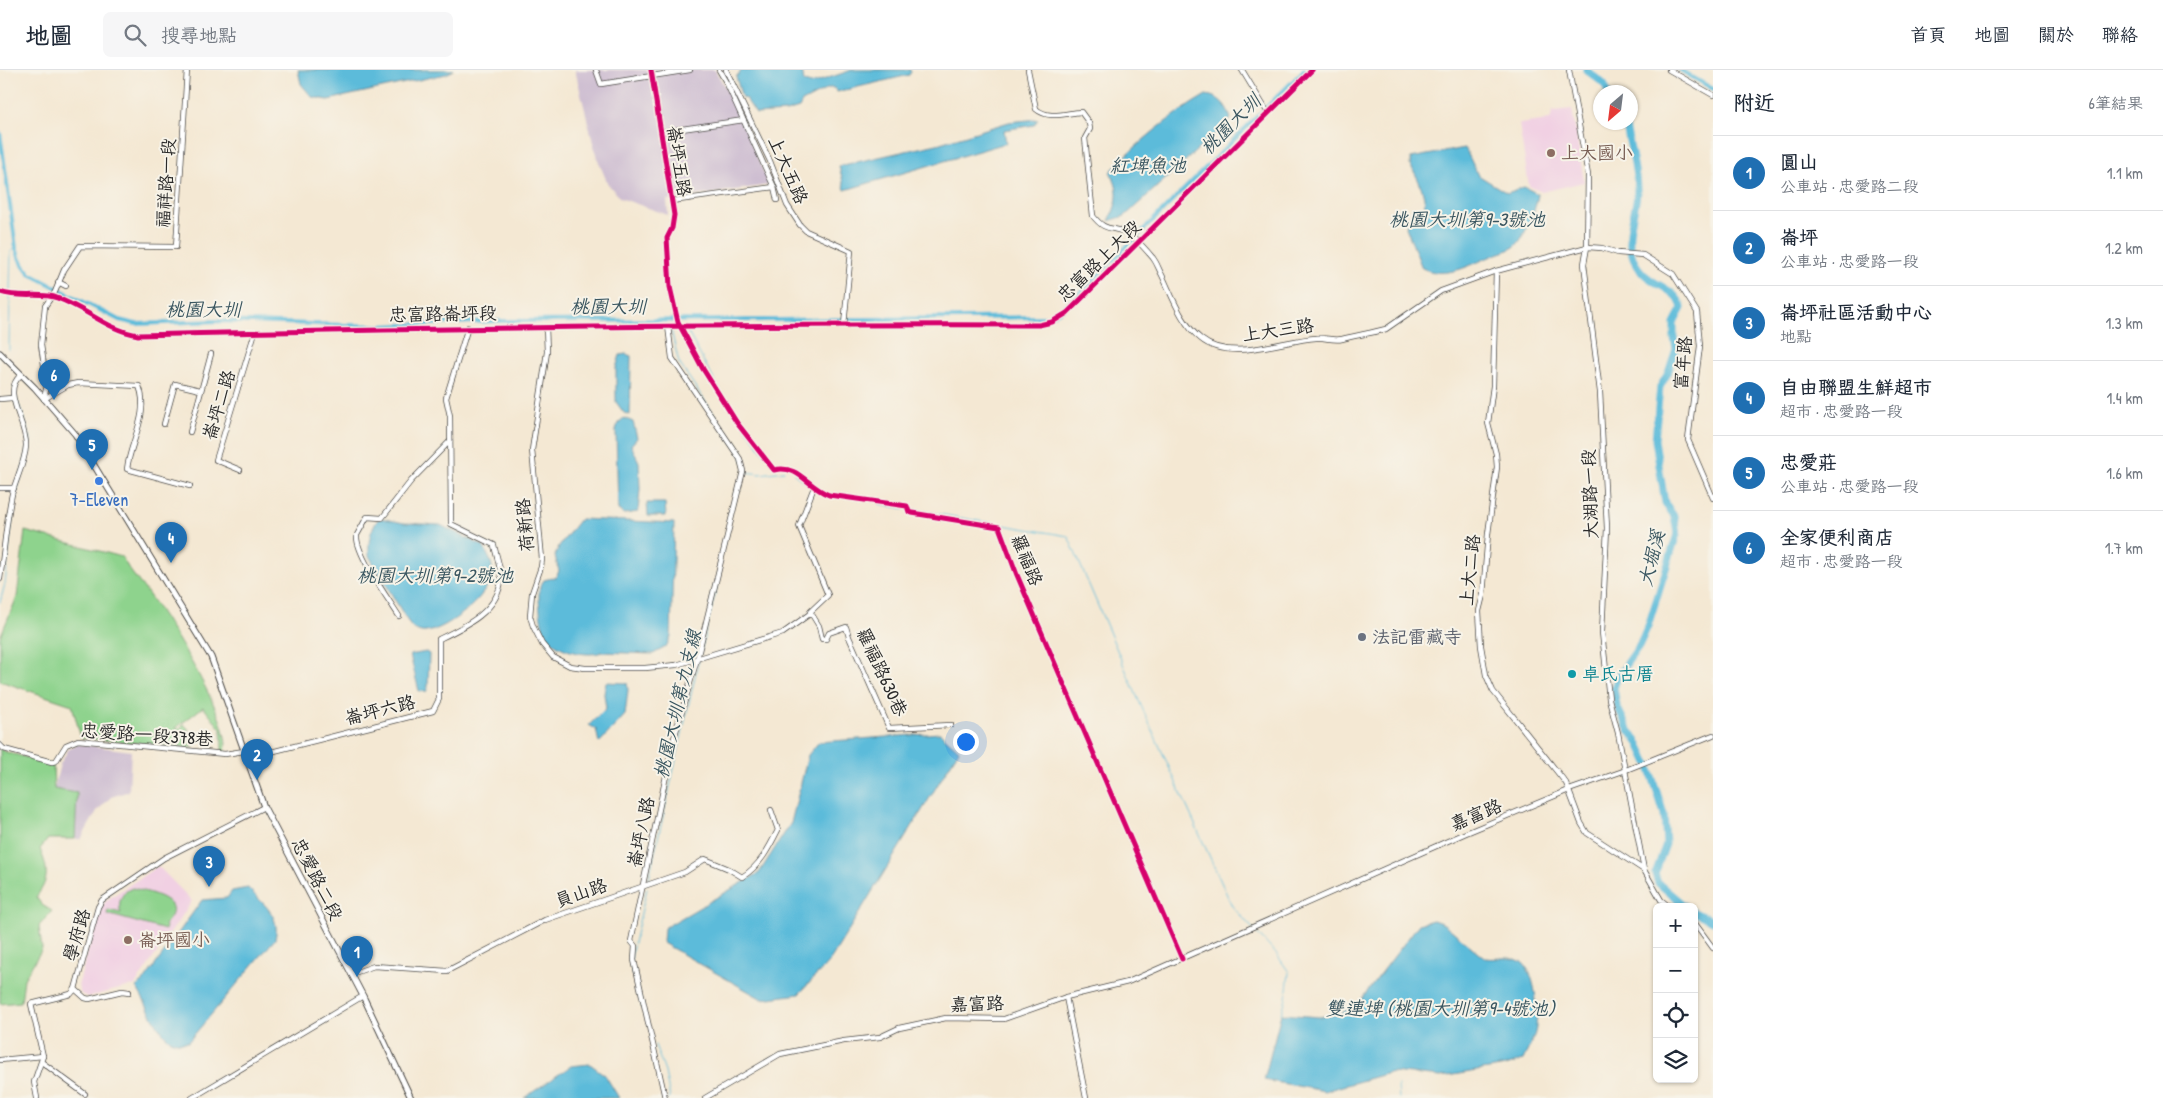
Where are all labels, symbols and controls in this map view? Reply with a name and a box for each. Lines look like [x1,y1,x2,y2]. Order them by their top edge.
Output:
search box [103,12,453,57]
text: 地圖 [25,19,73,51]
icon: search [121,21,149,49]
text: 搜尋地點 [161,22,237,48]
text: 首頁 [1910,22,1946,47]
text: 地圖 [1974,22,2010,47]
text: 關於 [2038,22,2074,47]
text: 聯絡 [2102,22,2138,47]
north arrow [1593,85,1638,130]
water label: 桃園大圳 [1194,87,1267,160]
text: 附近 [1733,88,1775,117]
text: 6筆結果 [2089,92,2143,114]
street label: 崙坪五路 [662,123,697,198]
street label: 上大五路 [762,132,815,208]
street label: 福祥路一段 [150,137,181,229]
place label: 上大國小 [1561,140,1633,165]
marker: 上大國小 [1545,147,1557,159]
text: 圓山 [1780,149,1818,175]
water label: 紅埤魚池 [1110,152,1187,178]
text: 1 [1746,162,1752,184]
text: 1.1 km [2107,162,2143,184]
text: 公車站 · 忠愛路二段 [1780,175,1919,197]
water label: 桃園大圳第9-3號池 [1389,206,1546,232]
street label: 忠富路上大段 [1051,214,1146,307]
text: 崙坪 [1780,224,1818,250]
text: 2 [1745,237,1753,259]
text: 1.2 km [2105,237,2143,259]
text: 公車站 · 忠愛路一段 [1780,250,1919,272]
water label: 桃園大圳 [570,293,648,319]
water label: 桃園大圳 [165,296,243,322]
text: 崙坪社區活動中心 [1780,299,1932,325]
street label: 忠富路崙坪段 [389,300,497,327]
street label: 上大三路 [1241,312,1315,347]
text: 3 [1745,312,1753,334]
text: 1.3 km [2105,312,2143,334]
text: 地點 [1780,325,1812,347]
street label: 富年路 [1668,335,1697,391]
pin: 6 [38,359,70,400]
street label: 崙坪二路 [196,367,241,443]
text: 自由聯盟生鮮超市 [1780,374,1932,400]
text: 4 [1746,387,1752,409]
text: 1.4 km [2107,387,2143,409]
text: 超市 · 忠愛路一段 [1780,400,1903,422]
pin: 5 [76,429,108,470]
street label: 大湖路一段 [1575,449,1604,539]
text: 忠愛莊 [1780,449,1837,475]
text: 5 [1746,462,1752,484]
text: 1.6 km [2106,462,2143,484]
marker: 7-Eleven [93,475,105,487]
text: 公車站 · 忠愛路一段 [1780,475,1919,497]
place label: 7-Eleven [70,487,128,512]
street label: 荷新路 [510,497,539,553]
pin: 4 [155,522,187,563]
text: 全家便利商店 [1780,524,1894,550]
water label: 大堀溪 [1631,526,1671,589]
street label: 羅福路 [1006,530,1049,590]
street label: 上大二路 [1453,533,1486,607]
text: 6 [1746,537,1752,559]
text: 1.7 km [2105,537,2143,559]
text: 超市 · 忠愛路一段 [1780,550,1903,572]
water label: 桃園大圳第9-2號池 [357,562,514,588]
street label: 羅福路630巷 [851,623,914,720]
place label: 法記雷藏寺 [1372,624,1462,649]
water label: 桃園大圳第九支線 [647,626,707,781]
marker: 法記雷藏寺 [1356,631,1368,643]
place label: 卓氏古厝 [1582,661,1654,686]
marker: 卓氏古厝 [1566,668,1578,680]
street label: 崙坪六路 [342,689,418,730]
street label: 忠愛路一段378巷 [80,717,214,752]
your location [953,729,979,755]
pin: 2 [241,739,273,780]
street label: 嘉富路 [1446,792,1506,837]
street label: 崙坪八路 [621,794,660,870]
street label: 忠愛路二段 [286,833,349,925]
pin: 3 [193,846,225,887]
street label: 員山路 [551,872,610,913]
map controls [1653,903,1698,1083]
button: + [1653,903,1698,948]
street label: 學府路 [57,905,96,964]
place label: 崙坪國小 [138,927,210,952]
marker: 崙坪國小 [122,934,134,946]
pin: 1 [341,936,373,977]
button: − [1653,948,1698,993]
street label: 嘉富路 [950,990,1004,1017]
button: locate [1653,993,1698,1038]
water label: 雙連埤 (桃園大圳第9-4號池) [1325,995,1557,1021]
button: layers [1653,1038,1698,1083]

